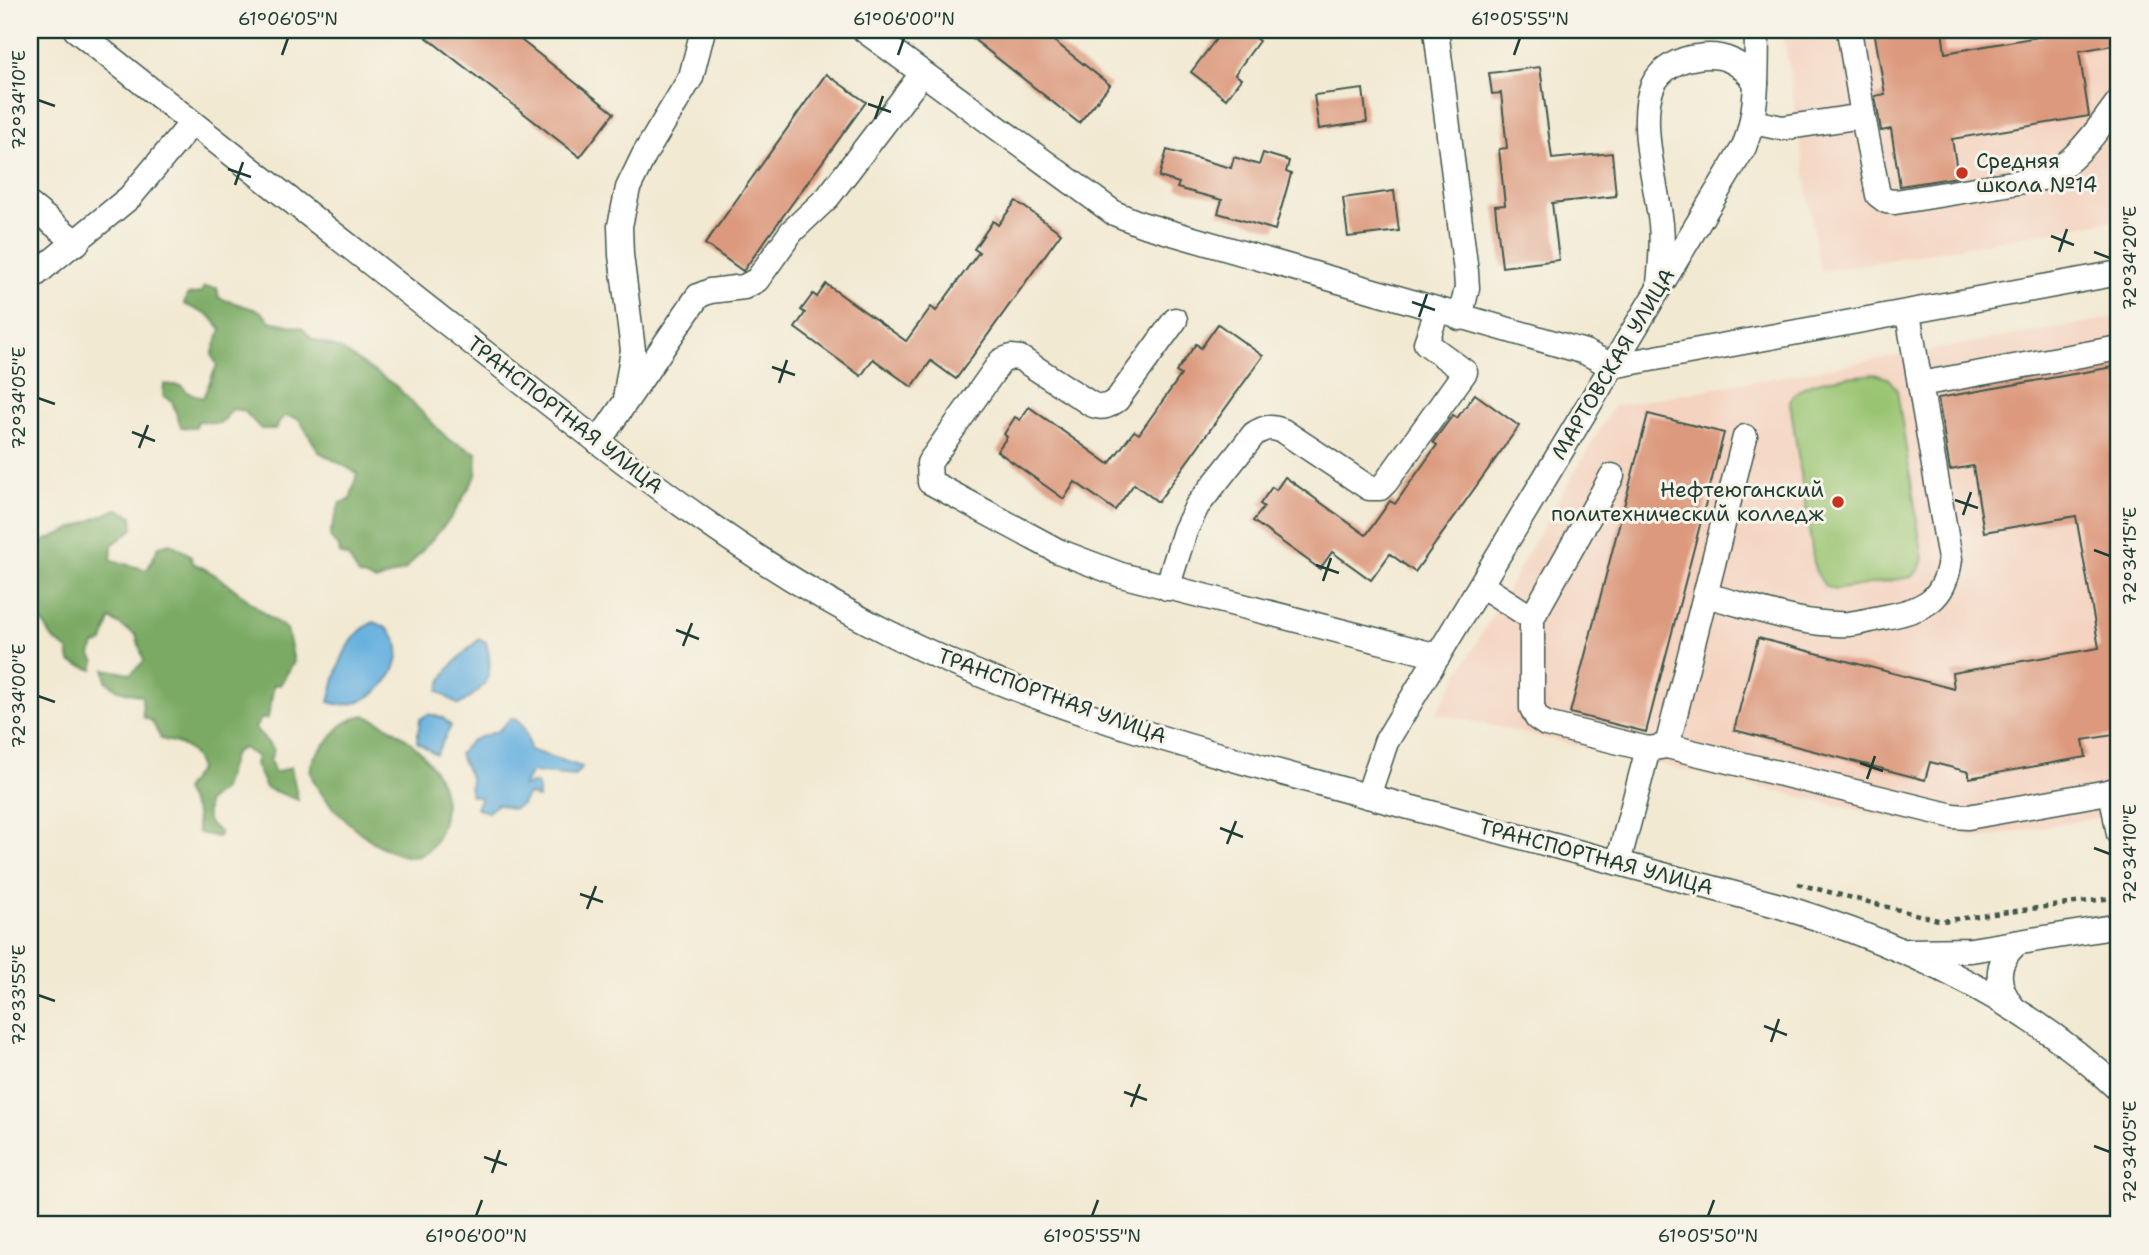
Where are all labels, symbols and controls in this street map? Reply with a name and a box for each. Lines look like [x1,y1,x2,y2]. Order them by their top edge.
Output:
text: 61°06'05"N [238,7,338,31]
text: 61°06'00"N [853,7,955,31]
text: 61°05'55"N [1471,7,1569,31]
text: 72°34'10"E [7,50,31,150]
place label: Средняя школа №14 [1976,147,2098,199]
marker: Средняя школа №14 [1954,165,1970,181]
text: 72°34'20"E [2118,206,2142,310]
street label: МАРТОВСКАЯ УЛИЦА [1545,263,1681,465]
street label: ТРАНСПОРТНАЯ УЛИЦА [461,330,669,500]
text: 72°34'05"E [7,346,31,450]
place label: Нефтеюганский политехнический колледж [1551,476,1824,528]
marker: Нефтеюганский политехнический колледж [1830,494,1846,510]
text: 72°34'15"E [2118,507,2142,605]
street label: ТРАНСПОРТНАЯ УЛИЦА [934,642,1170,750]
text: 72°34'00"E [7,644,31,748]
text: 72°34'10"E [2118,804,2142,904]
street label: ТРАНСПОРТНАЯ УЛИЦА [1476,812,1716,902]
text: 72°33'55"E [7,944,31,1046]
text: 72°34'05"E [2118,1100,2142,1204]
text: 61°06'00"N [425,1224,527,1248]
text: 61°05'55"N [1043,1224,1141,1248]
text: 61°05'50"N [1658,1224,1758,1248]

